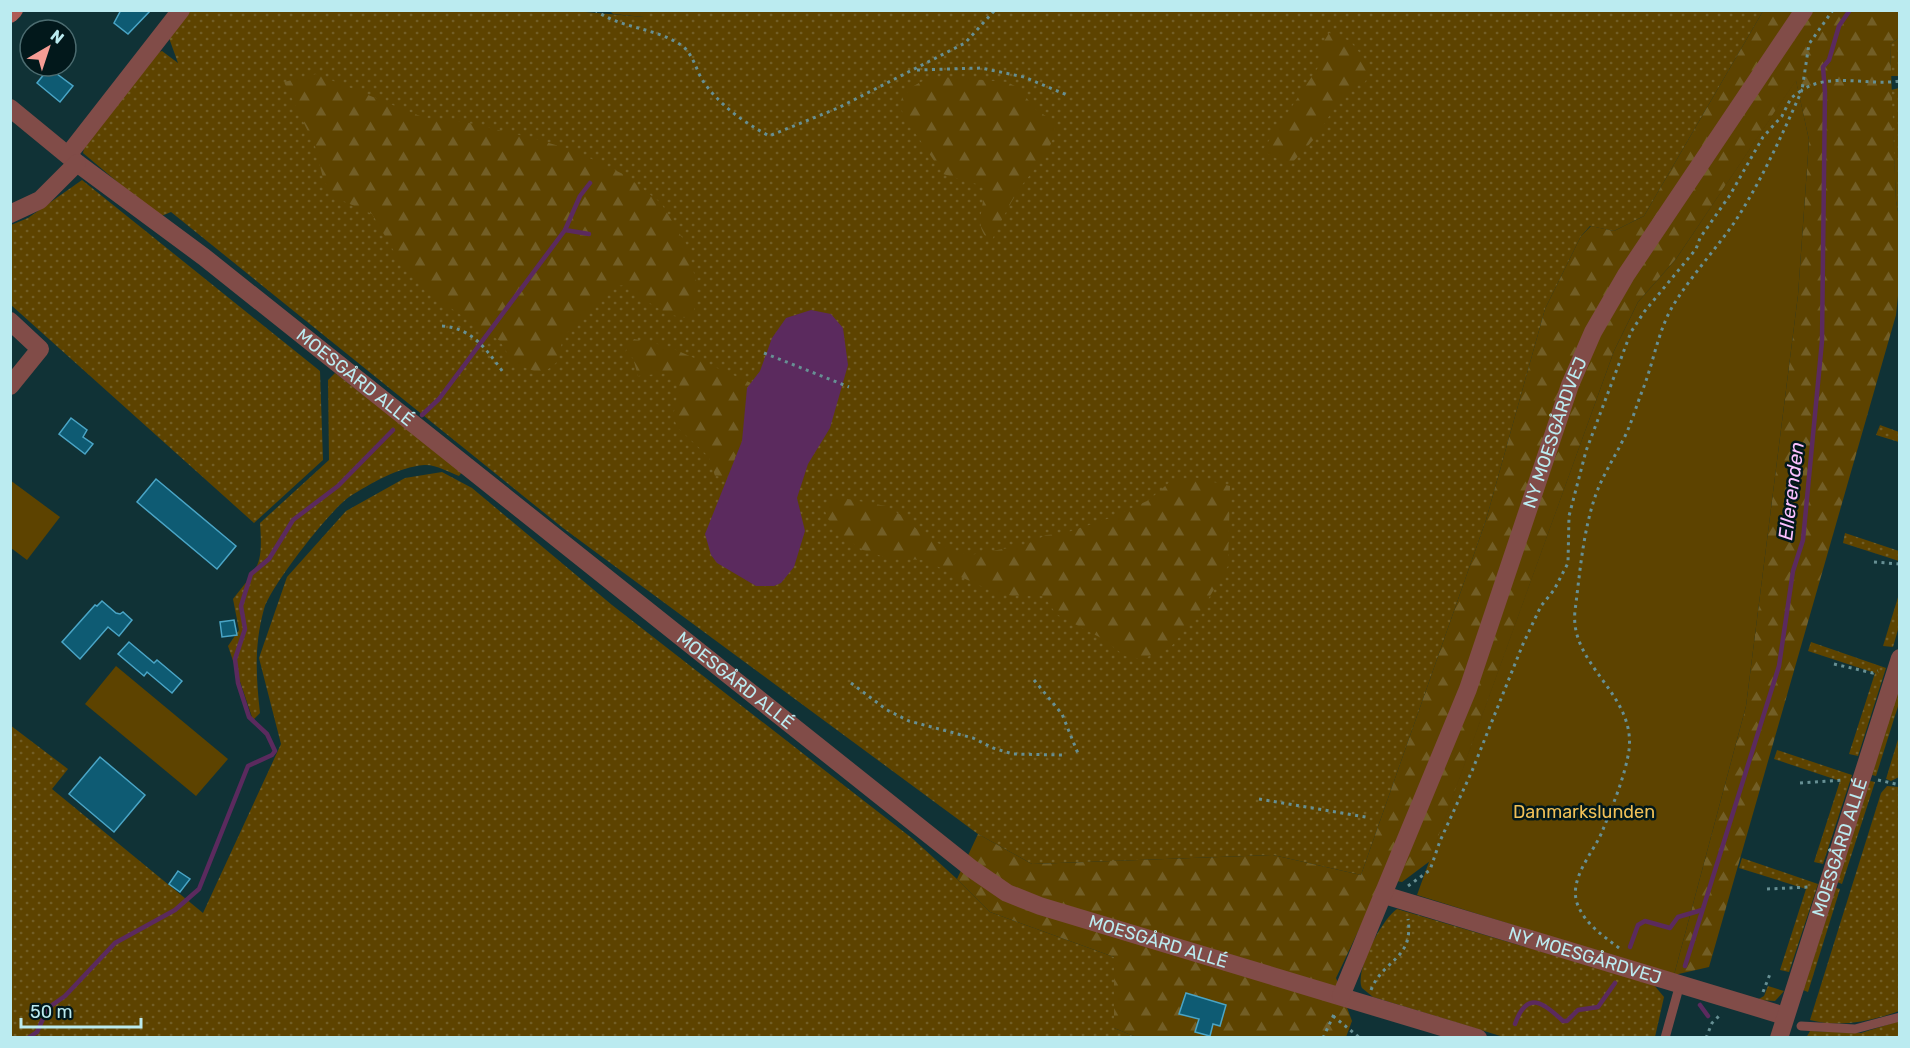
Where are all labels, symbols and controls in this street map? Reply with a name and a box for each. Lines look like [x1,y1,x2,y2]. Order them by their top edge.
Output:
north arrow [18,18,78,78]
text: N [47,26,68,48]
street label: MOESGÅRD ALLÉ [292,324,418,431]
street label: NY MOESGÅRDVEJ [1518,354,1592,511]
water label: Ellerenden [1773,440,1809,542]
street label: MOESGÅRD ALLÉ [672,627,798,734]
street label: MOESGÅRD ALLÉ [1807,775,1872,919]
park label: Danmarkslunden [1513,801,1655,823]
street label: MOESGÅRD ALLÉ [1086,910,1230,973]
street label: NY MOESGÅRDVEJ [1506,922,1664,989]
scale bar [21,991,141,1029]
text: 50 m [30,1001,73,1023]

